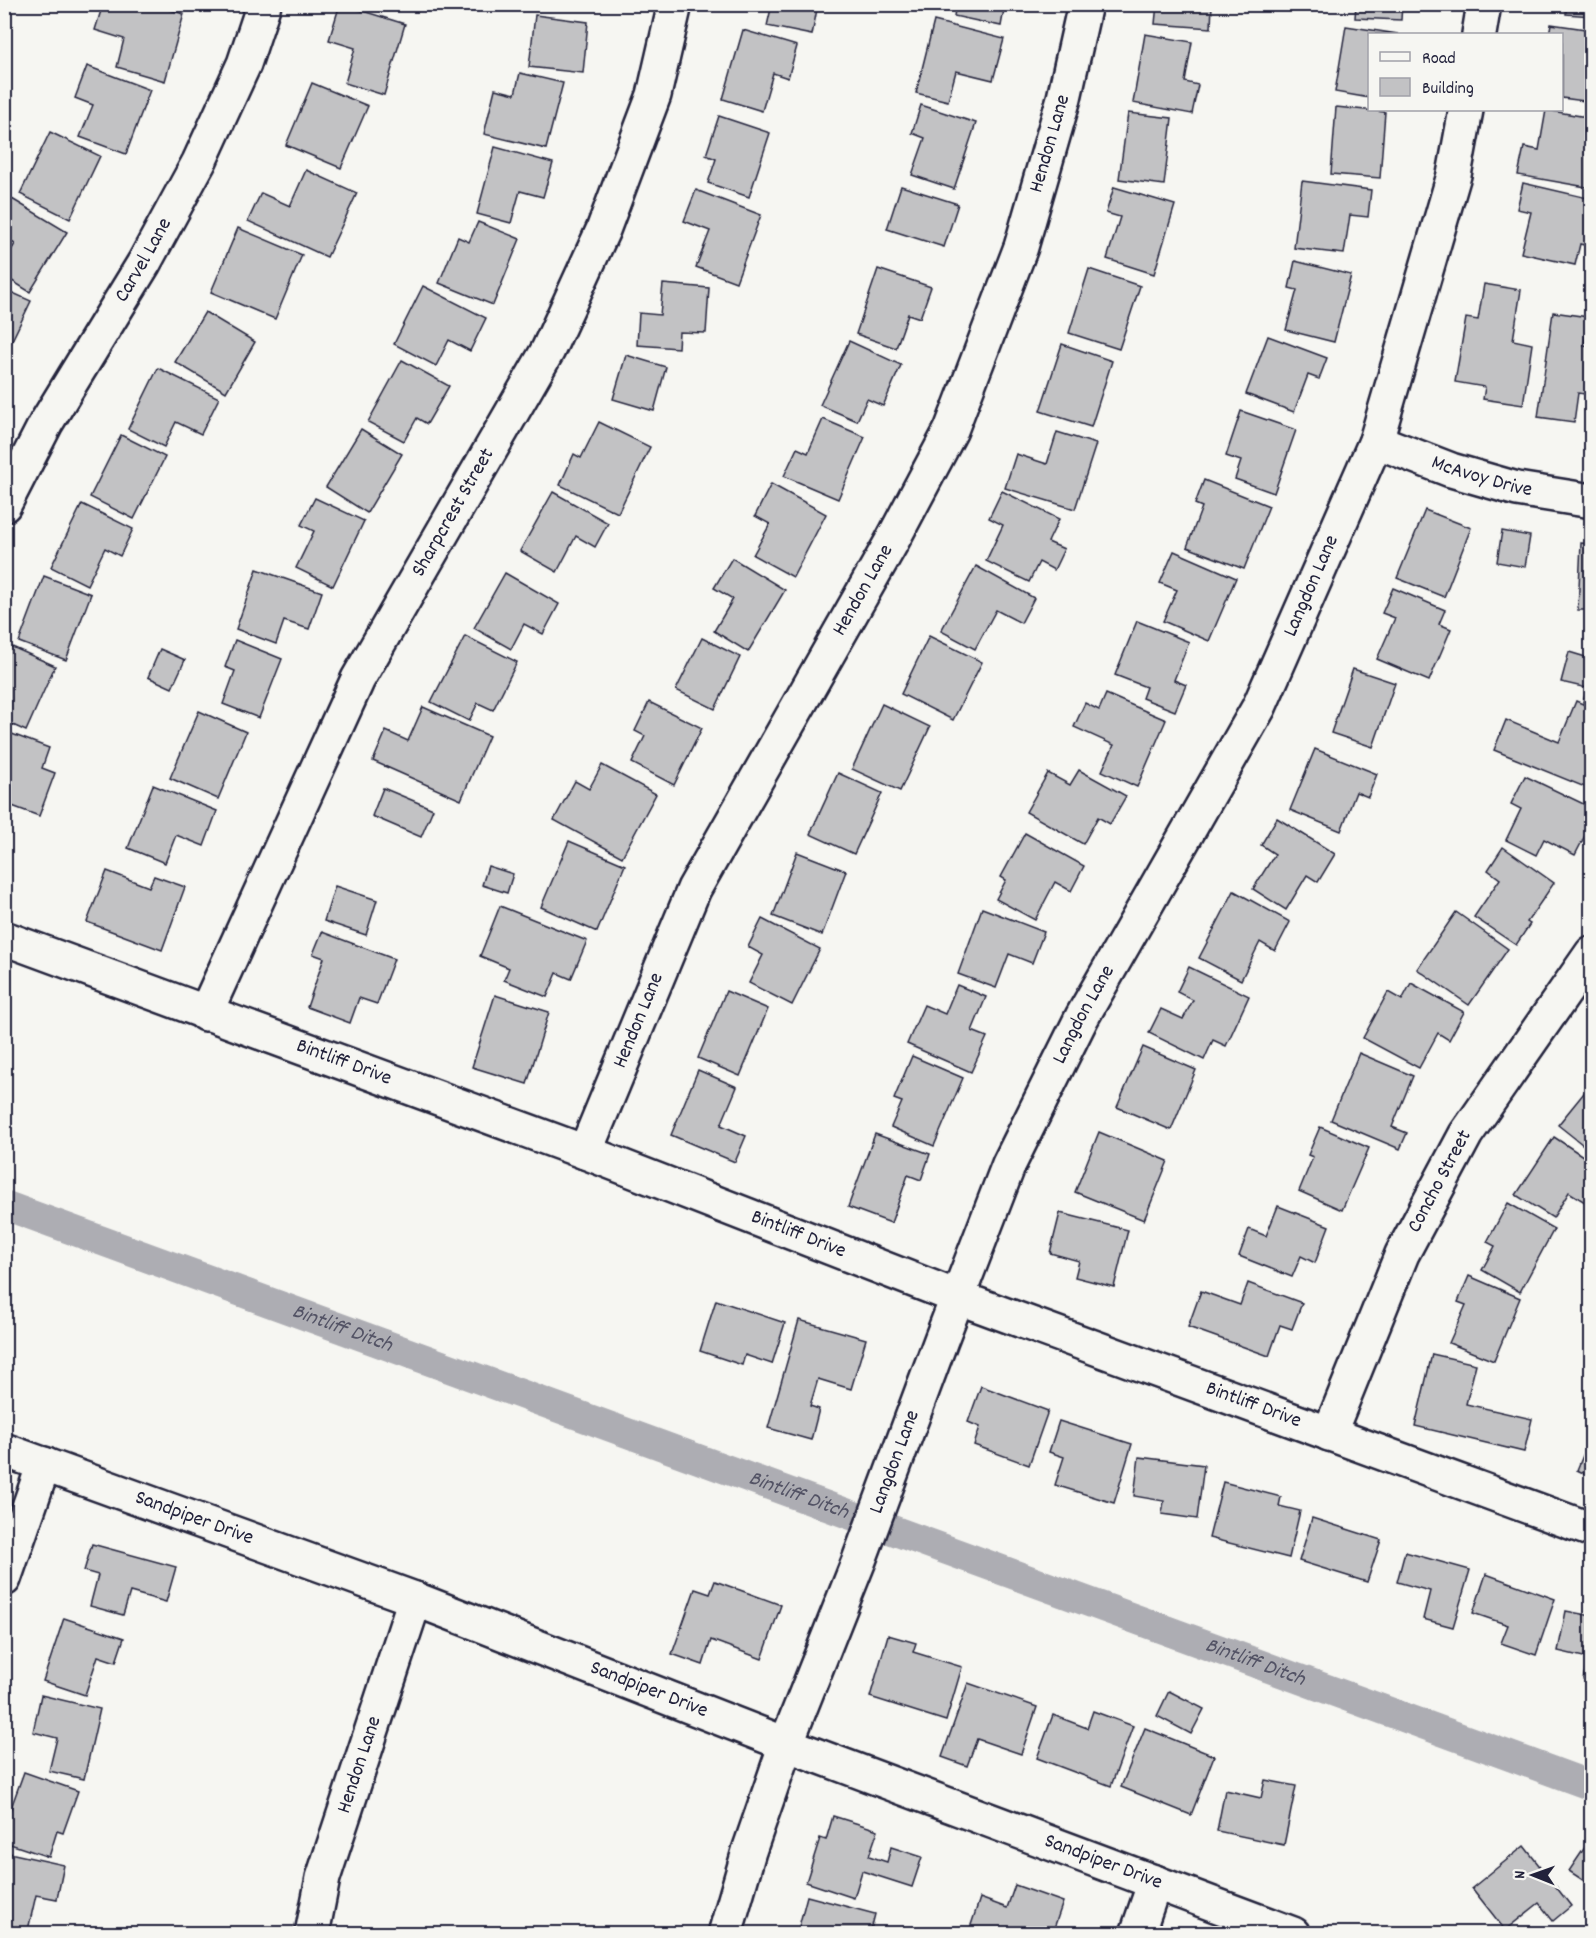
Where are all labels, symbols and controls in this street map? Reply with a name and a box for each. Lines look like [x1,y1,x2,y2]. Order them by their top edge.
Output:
legend [1368,33,1563,111]
text: Road [1422,47,1456,72]
text: Building [1422,77,1474,102]
street label: Hendon Lane [1022,91,1079,197]
street label: Carvel Lane [108,213,181,309]
street label: Sharpcrest Street [405,443,503,583]
street label: McAvoy Drive [1426,449,1534,506]
street label: Langdon Lane [1277,531,1348,642]
street label: Hendon Lane [826,539,902,642]
street label: Langdon Lane [1046,960,1123,1070]
street label: Hendon Lane [606,968,673,1073]
street label: Bintliff Drive [292,1032,396,1094]
street label: Concho Street [1401,1125,1480,1239]
street label: Bintliff Drive [746,1203,850,1267]
water label: Bintliff Ditch [288,1296,397,1362]
street label: Bintliff Drive [1201,1374,1305,1437]
street label: Langdon Lane [863,1406,929,1518]
water label: Bintliff Ditch [744,1463,854,1528]
street label: Sandpiper Drive [130,1484,257,1554]
water label: Bintliff Ditch [1201,1630,1310,1695]
street label: Sandpiper Drive [585,1654,712,1727]
street label: Hendon Lane [330,1712,390,1818]
street label: Sandpiper Drive [1040,1827,1166,1899]
north arrow [1503,1845,1563,1905]
text: N [1509,1871,1532,1879]

